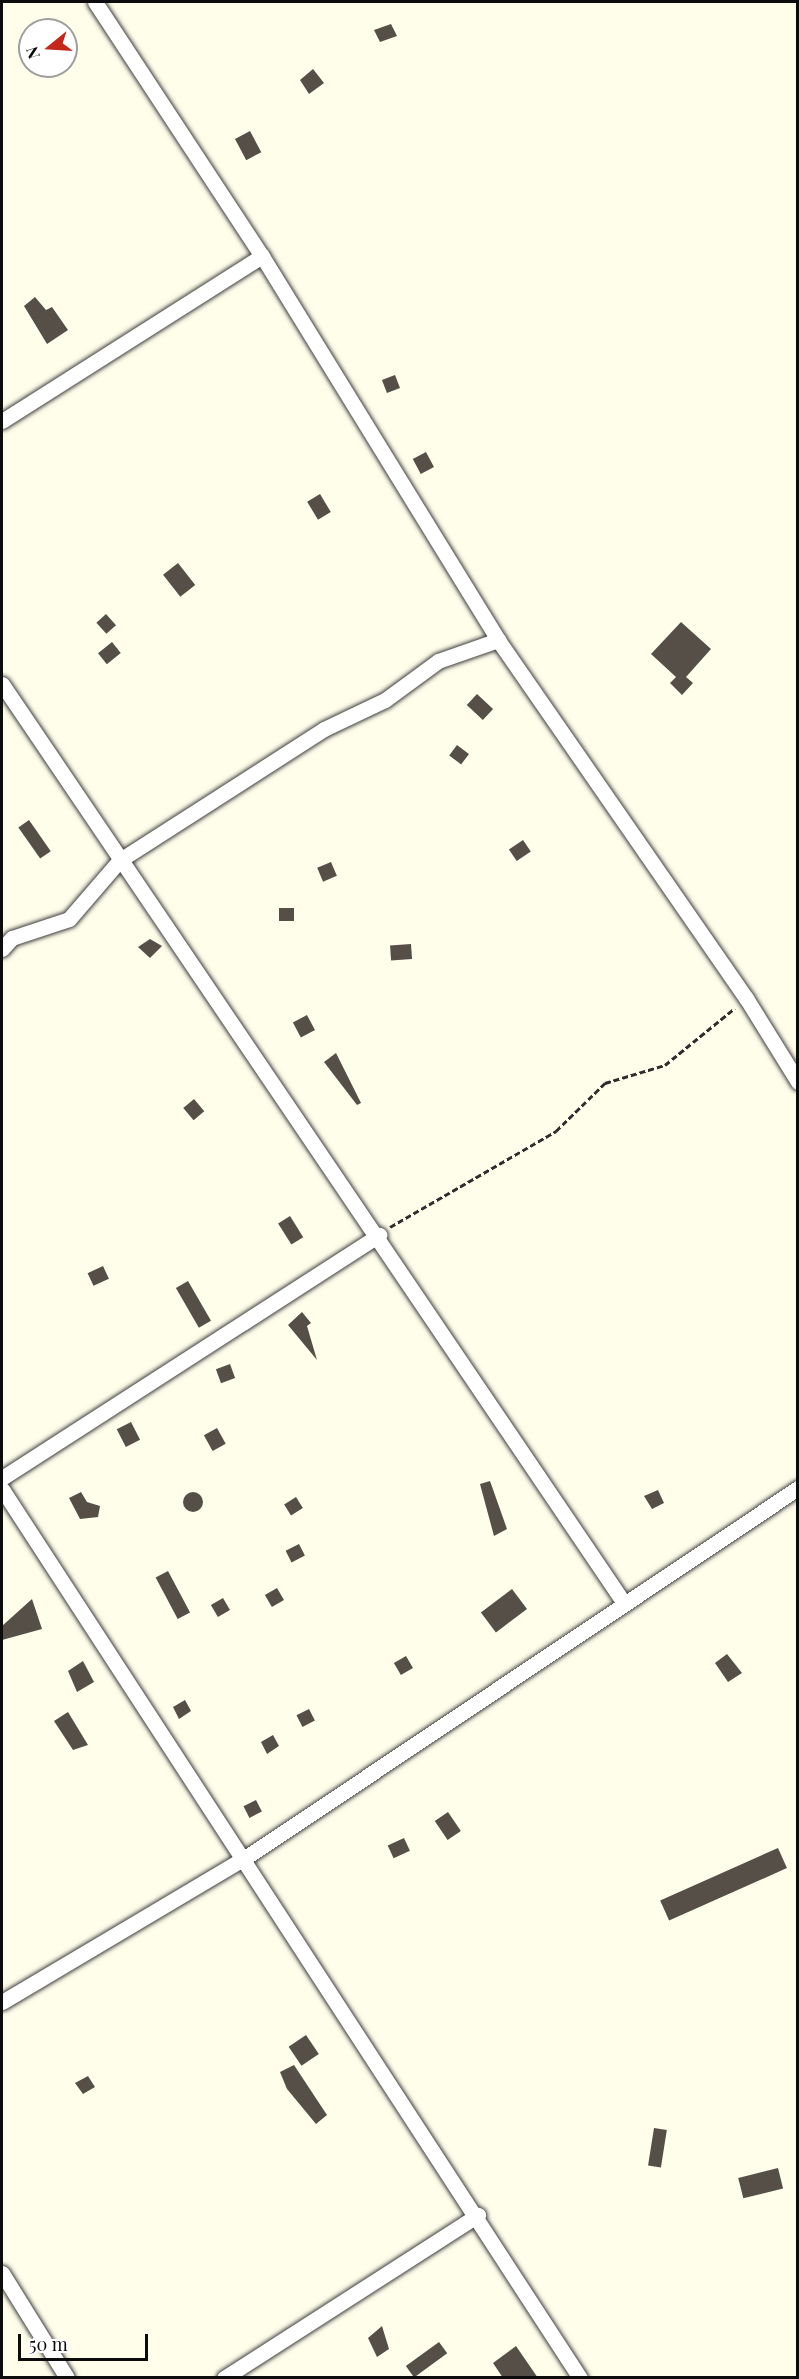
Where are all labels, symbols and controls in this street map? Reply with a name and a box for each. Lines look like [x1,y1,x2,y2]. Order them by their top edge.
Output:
north arrow [18,18,78,78]
text: N [21,44,44,62]
scale bar [21,2322,152,2360]
text: 50 m [29,2332,68,2356]

